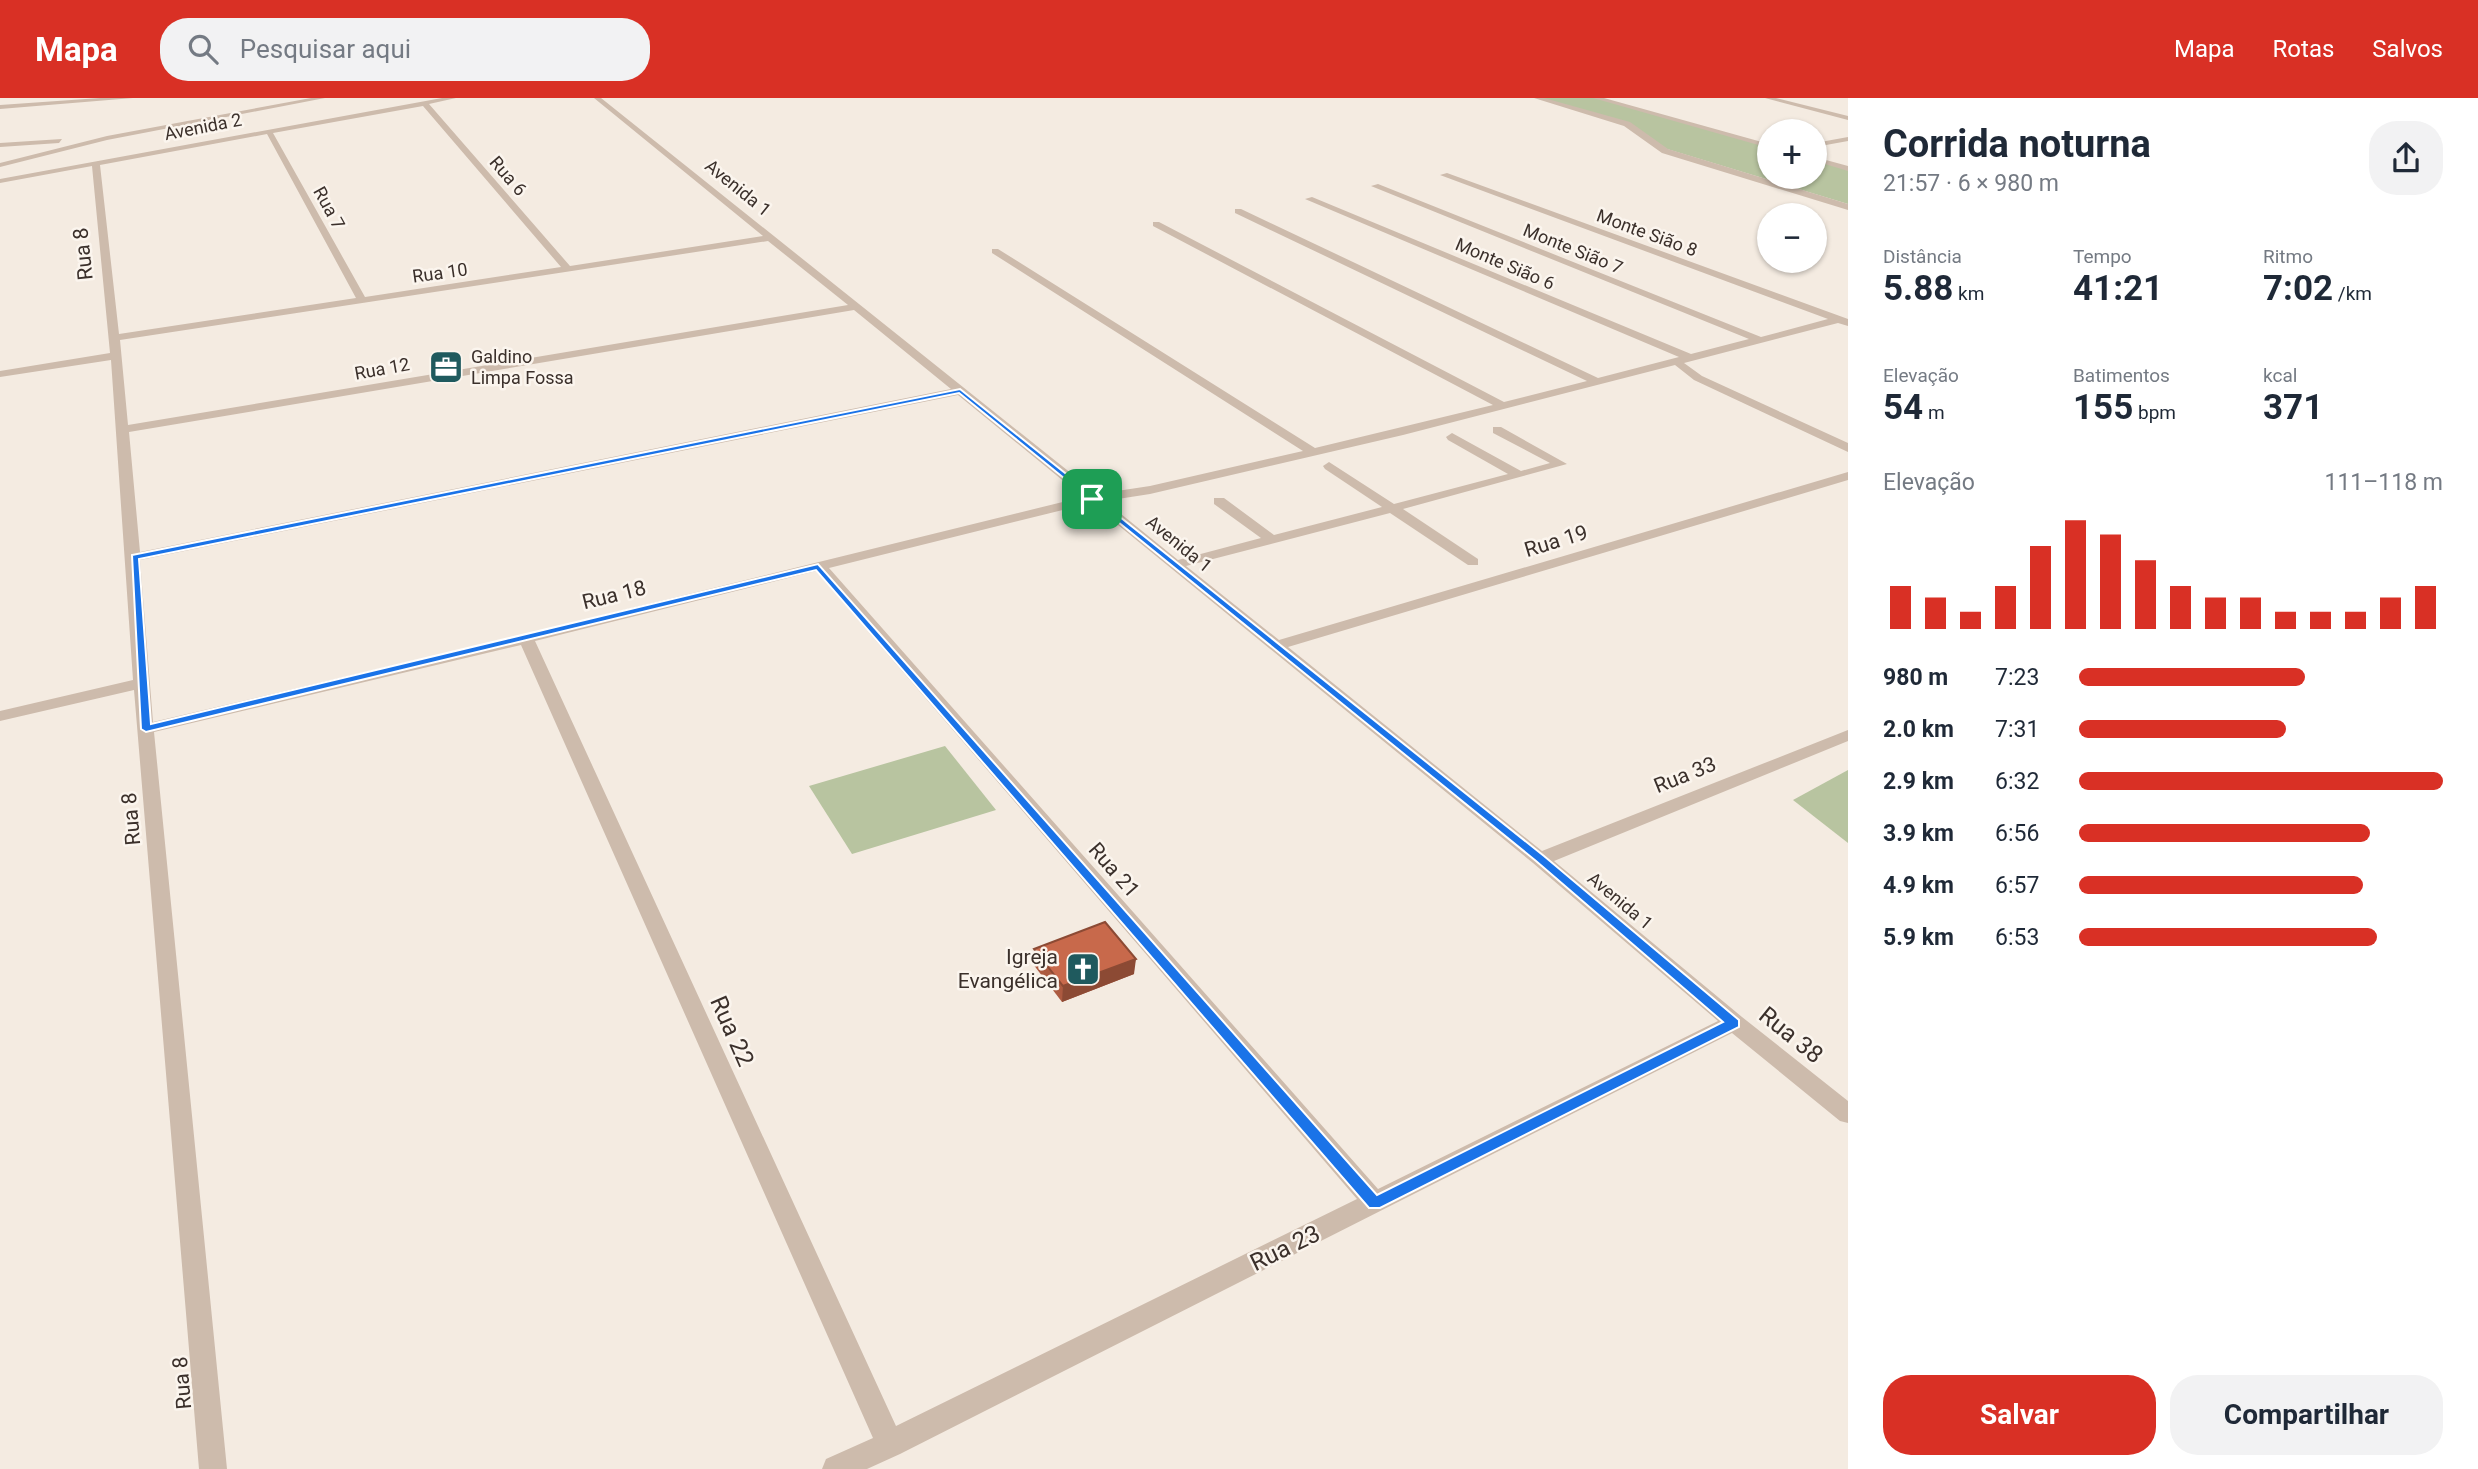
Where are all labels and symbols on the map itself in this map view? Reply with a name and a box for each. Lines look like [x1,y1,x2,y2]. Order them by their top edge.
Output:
street label: Avenida 2 [162,109,243,144]
street label: Rua 6 [486,152,531,200]
street label: Avenida 1 [701,155,775,220]
street label: Rua 7 [309,183,350,233]
street label: Monte Sião 8 [1594,205,1700,260]
street label: Monte Sião 7 [1520,219,1626,278]
street label: Rua 8 [68,226,98,282]
street label: Monte Sião 6 [1453,233,1558,294]
street label: Rua 10 [411,258,469,287]
place label: Galdino Limpa Fossa [471,346,574,388]
office icon: Galdino Limpa Fossa [427,348,465,386]
street label: Rua 12 [353,353,411,384]
pin [1062,469,1122,529]
street label: Avenida 1 [1142,511,1216,576]
street label: Rua 19 [1522,520,1590,562]
street label: Rua 18 [580,576,648,614]
street label: Rua 33 [1650,752,1720,798]
street label: Rua 8 [117,792,145,846]
street label: Rua 21 [1084,838,1144,902]
street label: Avenida 1 [1584,867,1657,934]
place label: Igreja Evangélica [958,945,1058,993]
church icon: Igreja Evangélica [1064,950,1102,988]
street label: Rua 22 [704,991,760,1071]
street label: Rua 38 [1753,1001,1829,1069]
street label: Rua 23 [1246,1219,1324,1277]
street label: Rua 8 [168,1356,196,1410]

